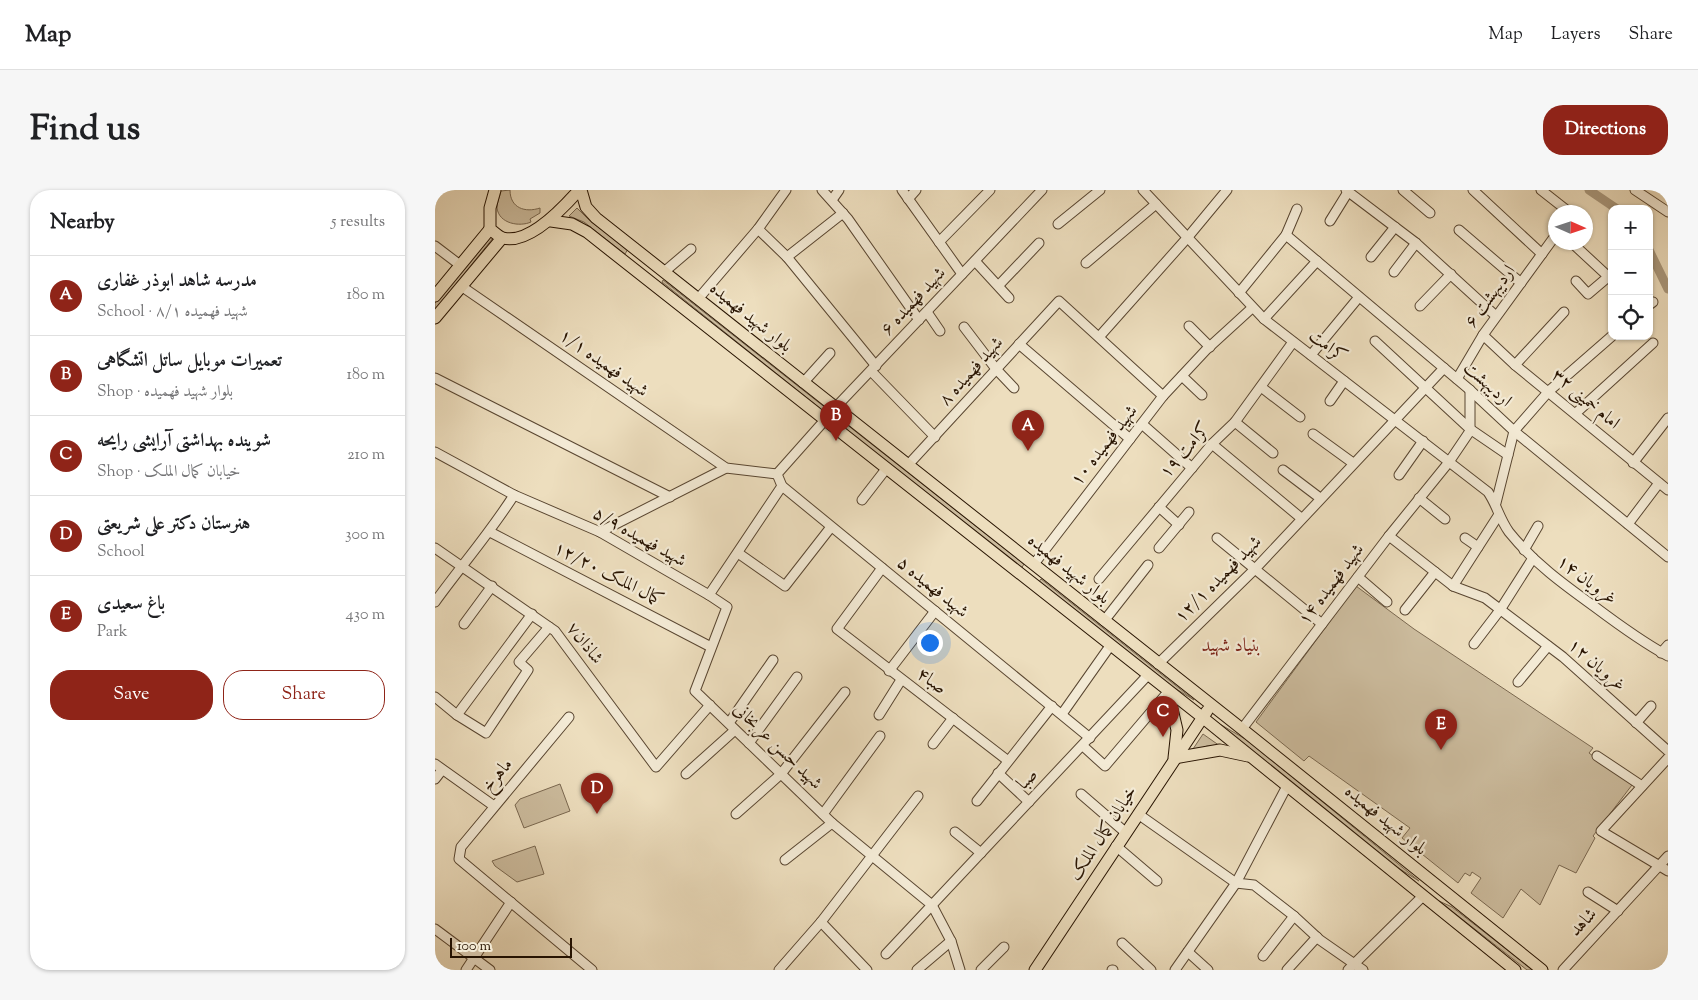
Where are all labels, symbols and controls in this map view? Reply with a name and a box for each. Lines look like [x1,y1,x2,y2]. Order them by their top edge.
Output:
text: Map [25,18,71,52]
text: Map [1488,22,1523,48]
text: Layers [1551,22,1601,48]
text: Share [1629,22,1673,48]
text: Find us [30,105,140,156]
button: Directions [1543,105,1668,155]
north arrow [1548,205,1593,250]
map controls [1608,205,1653,340]
button: + [1608,205,1653,250]
text: Nearby [50,208,115,238]
text: 5 results [331,211,385,234]
button: − [1608,250,1653,295]
street label: اردیبهشت ۶ [1459,260,1523,334]
street label: شهید فهمیده ۶ [875,262,953,342]
text: مدرسه شاهد ابوذر غفاری [97,268,257,295]
street label: بلوار شهید فهمیده [703,276,797,360]
text: A [60,284,73,307]
text: 180 m [346,284,385,307]
button: locate [1608,295,1653,340]
text: School · شهید فهمیده ۸/۱ [97,301,248,324]
street label: شهید فهمیده ۱/۱ [553,324,653,404]
street label: کرامت [1302,324,1352,370]
street label: شهید فهمیده ۸ [934,331,1010,413]
text: تعمیرات موبایل ساتل اتشگاهی [97,348,282,375]
street label: اردیبهشت [1457,356,1517,414]
text: B [61,364,71,387]
text: 180 m [346,364,385,387]
street label: امام خمینی ۳۲ [1544,364,1625,437]
text: Shop · بلوار شهید فهمیده [97,381,233,404]
pin: B [820,400,852,441]
street label: شهید فهمیده ۱۰ [1065,400,1145,492]
pin: A [1012,410,1044,451]
street label: کرامت ۱۹ [1154,417,1218,485]
text: شوینده بهداشتی آرایشی رایحه [97,428,271,455]
text: C [60,444,72,467]
text: 210 m [347,444,385,467]
text: Shop · خیابان کمال الملک [97,461,241,484]
street label: شهید فهمیده ۵/۹ [587,501,691,575]
text: هنرستان دکتر علی شریعتی [97,511,250,538]
text: D [60,524,72,547]
text: 300 m [345,524,385,547]
street label: بلوار شهید فهمیده [1021,528,1115,612]
street label: شهید فهمیده ۱۲/۱ [1169,530,1269,630]
street label: کمال الملک ۱۲/۲۰ [549,536,667,614]
street label: شهید فهمیده ۱۴ [1293,539,1371,631]
text: School [97,541,145,564]
street label: غرویان ۱۴ [1551,550,1621,612]
street label: شهید فهمیده ۵ [891,551,973,625]
text: باغ سعیدی [97,591,165,618]
text: E [61,604,71,627]
text: 430 m [346,604,385,627]
street label: شاذان۷ [559,617,609,671]
text: Park [97,621,128,644]
your location [917,630,943,656]
district label: بنیاد شهید [1201,633,1261,660]
street label: غرویان ۱۲ [1561,633,1631,699]
street label: صبا۴ [911,662,951,702]
button: Save [50,670,213,720]
button: Share [223,670,385,720]
pin: C [1147,696,1179,737]
street label: شهید حسن عربخانی [726,697,828,797]
pin: E [1425,709,1457,750]
street label: ماهرخ [476,753,521,799]
street label: صبا [1011,763,1045,797]
pin: D [581,773,613,814]
street label: بلوار شهید فهمیده [1338,779,1432,863]
street label: خیابان کمال الملک [1064,781,1144,887]
street label: شاهد [1564,903,1604,943]
scale bar [450,935,573,958]
text: 100 m [457,937,491,957]

